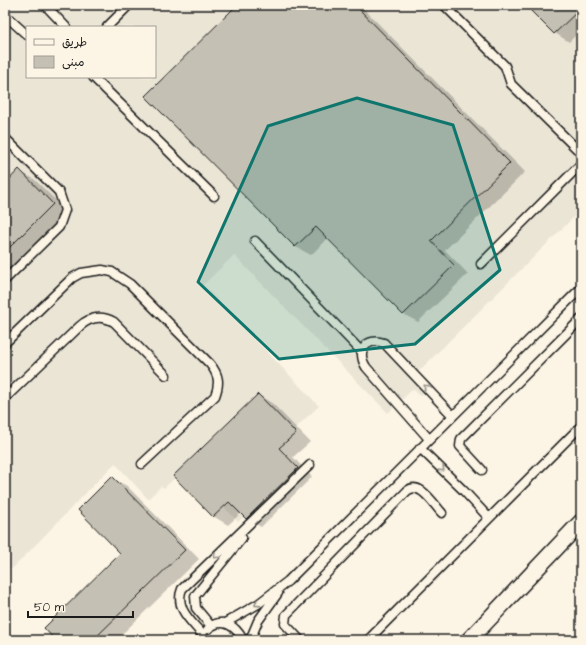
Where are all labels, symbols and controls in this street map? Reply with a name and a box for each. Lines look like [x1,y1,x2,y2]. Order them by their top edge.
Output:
legend [26,26,156,78]
text: طريق [62,34,87,51]
text: مبنى [62,54,85,71]
one-way arrow [423,384,431,392]
one-way arrow [437,464,445,472]
one-way arrow [214,551,221,558]
scale bar [28,593,133,619]
text: 50 m [34,599,65,616]
one-way arrow [255,599,262,606]

